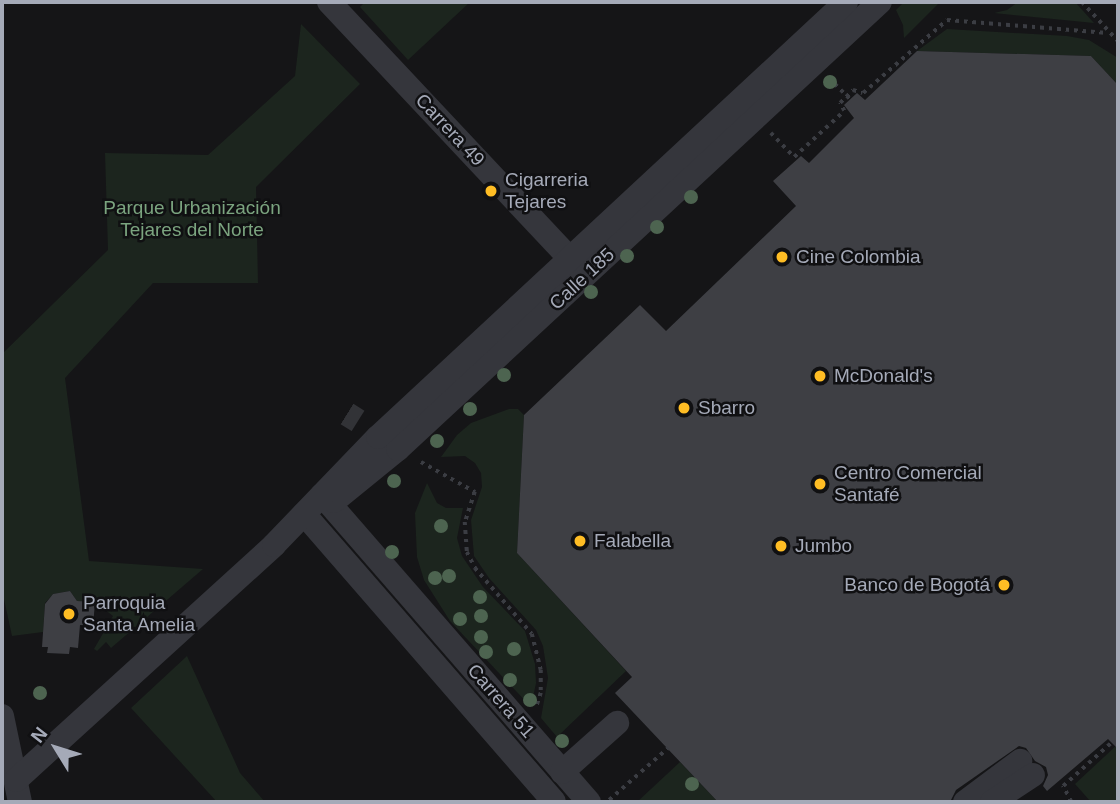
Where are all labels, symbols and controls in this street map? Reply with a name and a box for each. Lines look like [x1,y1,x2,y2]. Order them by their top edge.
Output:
street label: Carrera 49 [411,89,489,171]
place label: Cigarreria Tejares [505,169,588,213]
marker: Cigarreria Tejares [483,183,499,199]
park label: Parque Urbanización Tejares del Norte [103,197,281,241]
street label: Calle 185 [545,243,619,315]
place label: Cine Colombia [796,246,921,268]
marker: Cine Colombia [774,249,790,265]
place label: McDonald's [834,365,933,387]
marker: McDonald's [812,368,828,384]
place label: Sbarro [698,397,755,419]
marker: Sbarro [676,400,692,416]
place label: Centro Comercial Santafé [834,462,982,506]
marker: Centro Comercial Santafé [812,476,828,492]
place label: Falabella [594,530,671,552]
marker: Falabella [572,533,588,549]
place label: Jumbo [795,535,852,557]
marker: Jumbo [773,538,789,554]
place label: Banco de Bogotá [844,574,990,596]
marker: Banco de Bogotá [996,577,1012,593]
place label: Parroquia Santa Amelia [83,592,196,636]
marker: Parroquia Santa Amelia [61,606,77,622]
street label: Carrera 51 [463,659,539,743]
north arrow [21,713,91,783]
text: N [27,723,52,747]

